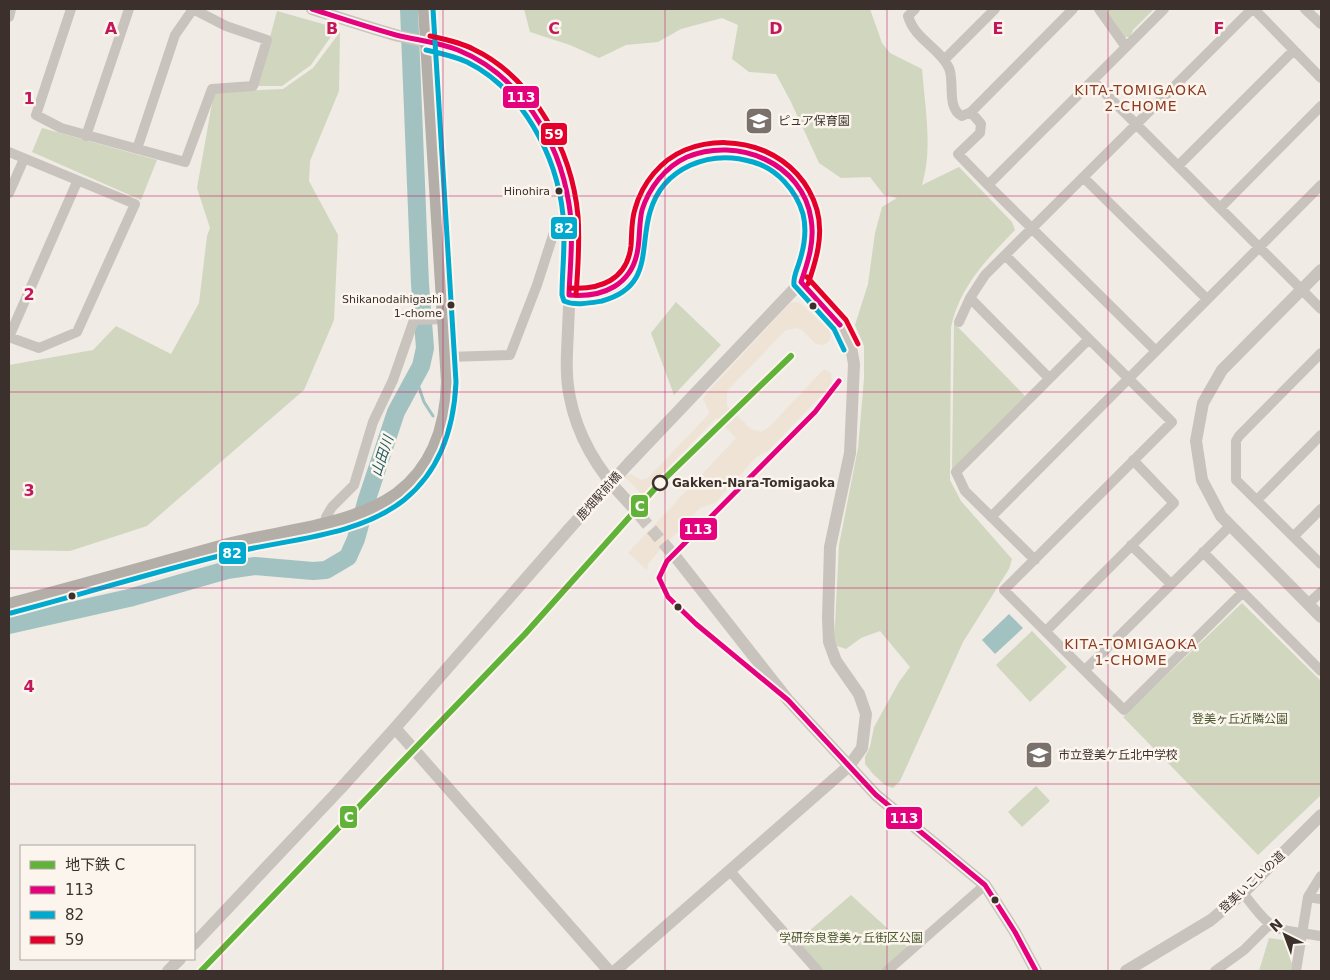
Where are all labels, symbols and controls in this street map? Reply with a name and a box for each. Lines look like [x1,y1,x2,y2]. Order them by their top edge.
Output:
text: A [105,19,118,38]
text: B [326,19,338,38]
text: C [548,19,560,38]
text: D [769,19,783,38]
text: E [993,19,1003,38]
text: F [1214,19,1224,38]
district label: KITA-TOMIGAOKA 2-CHOME [1074,82,1208,114]
line badge: 113 [502,85,540,109]
text: 1 [23,89,35,108]
text: 113 [506,89,536,105]
school or university icon: ピュア保育園 [744,106,774,136]
place label: ピュア保育園 [778,114,850,128]
line badge: 59 [540,122,568,146]
text: 59 [544,126,564,142]
place label: Hinohira [504,185,550,198]
marker: Hinohira [554,186,564,196]
line badge: 82 [550,216,578,240]
text: 82 [554,220,574,236]
text: 2 [23,285,35,304]
place label: Shikanodaihigashi 1-chome [342,293,442,320]
marker: Shikanodaihigashi 1-chome [446,300,456,310]
unlabelled marker [808,301,818,311]
water label: 山田川 [368,432,397,478]
street label: 鹿畑駅前橋 [574,469,624,523]
marker: Gakken-Nara-Tomigaoka [652,475,668,491]
place label: Gakken-Nara-Tomigaoka [672,476,835,490]
text: 3 [23,481,35,500]
line badge: C [630,494,649,518]
text: C [635,498,645,514]
line badge: 113 [679,517,718,541]
text: 113 [683,521,713,537]
line badge: 82 [218,541,247,565]
text: 82 [222,545,242,561]
unlabelled marker [67,591,77,601]
unlabelled marker [673,602,683,612]
district label: KITA-TOMIGAOKA 1-CHOME [1064,636,1198,668]
text: 4 [23,677,35,696]
park label: 登美ヶ丘近隣公園 [1192,712,1288,726]
school or university icon: 市立登美ケ丘北中学校 [1024,740,1054,770]
place label: 市立登美ケ丘北中学校 [1058,748,1178,762]
line badge: C [339,805,358,829]
line badge: 113 [885,806,923,830]
text: C [344,809,354,825]
text: 113 [889,810,919,826]
legend [20,845,195,960]
street label: 登美いこいの道 [1217,848,1287,916]
text: 地下鉄 C [65,856,125,874]
text: 113 [65,881,94,899]
unlabelled marker [990,895,1000,905]
text: 82 [65,906,84,924]
north arrow [1260,910,1310,960]
text: N [1267,915,1286,935]
text: 59 [65,931,84,949]
park label: 学研奈良登美ヶ丘街区公園 [779,931,923,945]

